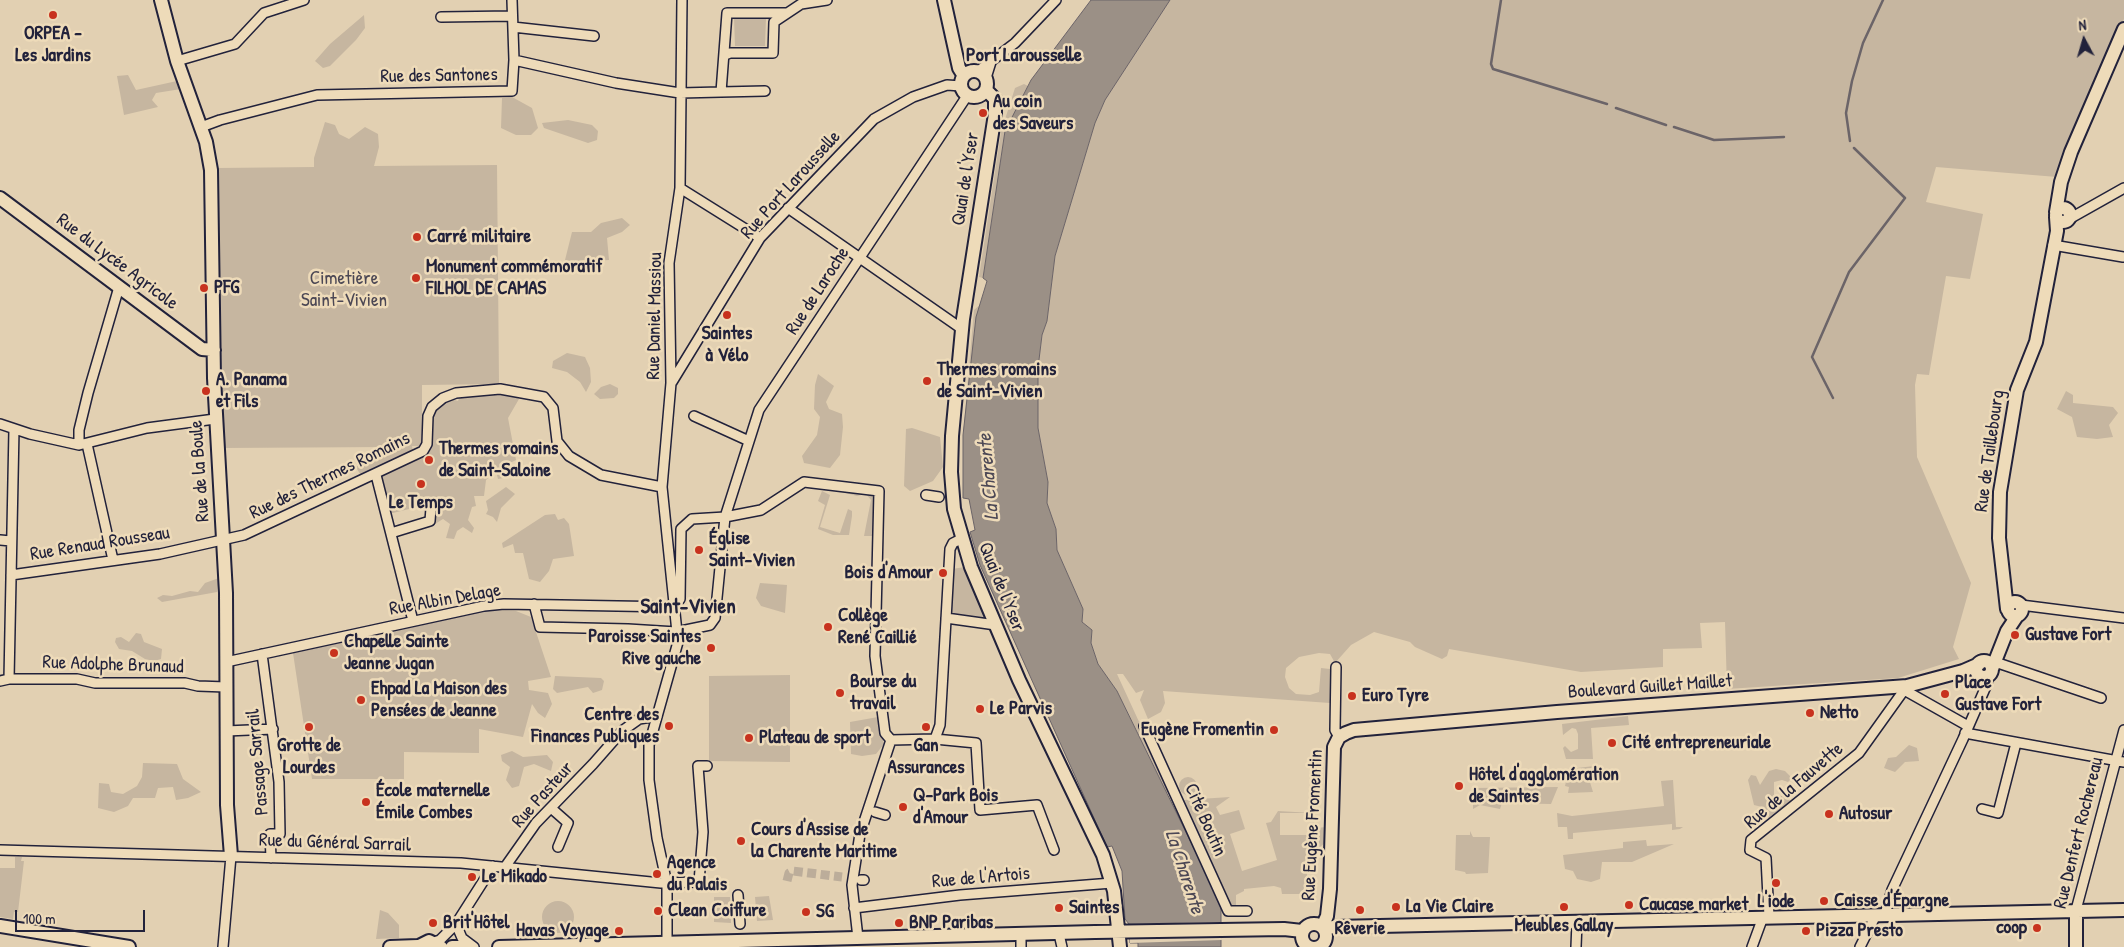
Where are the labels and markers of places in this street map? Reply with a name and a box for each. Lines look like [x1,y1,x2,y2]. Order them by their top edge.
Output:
marker: ORPEA - Les Jardins [47,9,59,21]
place label: ORPEA - Les Jardins [15,23,91,67]
place label: Au coin des Saveurs [993,91,1073,135]
marker: Au coin des Saveurs [977,107,989,119]
place label: Carré militaire [427,226,531,248]
marker: Carré militaire [411,231,423,243]
place label: Monument commémoratif FILHOL DE CAMAS [426,256,603,300]
marker: Monument commémoratif FILHOL DE CAMAS [410,272,422,284]
place label: PFG [214,277,239,299]
marker: PFG [198,282,210,294]
marker: Saintes à Vélo [721,309,733,321]
place label: Saintes à Vélo [702,323,752,367]
place label: Thermes romains de Saint-Vivien [937,359,1056,403]
place label: A. Panama et Fils [216,369,287,413]
marker: Thermes romains de Saint-Vivien [921,375,933,387]
marker: A. Panama et Fils [200,385,212,397]
place label: Thermes romains de Saint-Saloine [439,438,558,482]
marker: Thermes romains de Saint-Saloine [423,454,435,466]
marker: Le Temps [415,478,427,490]
place label: Le Temps [389,492,453,514]
place label: Église Saint-Vivien [709,528,795,572]
marker: Église Saint-Vivien [693,544,705,556]
place label: Bois d'Amour [844,562,933,584]
marker: Bois d'Amour [937,567,949,579]
place label: Collège René Caillié [838,605,917,649]
marker: Collège René Caillié [822,621,834,633]
place label: Gustave Fort [2025,624,2111,646]
place label: Paroisse Saintes Rive gauche [588,626,701,670]
marker: Gustave Fort [2009,629,2021,641]
place label: Chapelle Sainte Jeanne Jugan [344,631,449,675]
marker: Paroisse Saintes Rive gauche [705,642,717,654]
marker: Chapelle Sainte Jeanne Jugan [328,647,340,659]
place label: Bourse du travail [850,671,916,715]
place label: Place Gustave Fort [1955,672,2041,716]
place label: Ehpad La Maison des Pensées de Jeanne [371,678,507,722]
place label: Euro Tyre [1362,685,1429,707]
marker: Bourse du travail [834,687,846,699]
marker: Place Gustave Fort [1939,688,1951,700]
marker: Euro Tyre [1346,690,1358,702]
marker: Ehpad La Maison des Pensées de Jeanne [355,694,367,706]
place label: Le Parvis [990,698,1052,720]
place label: Netto [1820,702,1858,724]
marker: Le Parvis [974,703,986,715]
place label: Centre des Finances Publiques [531,704,659,748]
marker: Netto [1804,707,1816,719]
place label: Eugène Fromentin [1141,719,1264,741]
marker: Centre des Finances Publiques [663,720,675,732]
marker: Grotte de Lourdes [303,721,315,733]
marker: Gan Assurances [920,721,932,733]
marker: Eugène Fromentin [1268,724,1280,736]
place label: Plateau de sport [759,727,870,749]
marker: Plateau de sport [743,732,755,744]
place label: Cité entrepreneuriale [1622,732,1771,754]
place label: Grotte de Lourdes [277,735,341,779]
place label: Gan Assurances [887,735,965,779]
marker: Cité entrepreneuriale [1606,737,1618,749]
place label: Hôtel d'agglomération de Saintes [1469,764,1619,808]
place label: École maternelle Émile Combes [376,780,490,824]
marker: Hôtel d'agglomération de Saintes [1453,780,1465,792]
place label: Q-Park Bois d'Amour [913,785,998,829]
marker: École maternelle Émile Combes [360,796,372,808]
marker: Q-Park Bois d'Amour [897,801,909,813]
place label: Autosur [1839,803,1892,825]
marker: Autosur [1823,808,1835,820]
place label: Cours d'Assise de la Charente Maritime [751,819,897,863]
marker: Cours d'Assise de la Charente Maritime [735,835,747,847]
place label: Agence du Palais [667,852,727,896]
place label: Le Mikado [482,866,547,888]
marker: Agence du Palais [651,868,663,880]
marker: Le Mikado [466,871,478,883]
marker: L'iode [1770,877,1782,889]
place label: Caisse d'Épargne [1834,890,1949,912]
place label: L'iode [1757,891,1795,913]
place label: Caucase market [1639,894,1748,916]
marker: Caisse d'Épargne [1818,895,1830,907]
place label: La Vie Claire [1406,896,1494,918]
place label: Saintes [1069,897,1119,919]
marker: Caucase market [1623,899,1635,911]
place label: Clean Coiffure [668,900,766,922]
place label: SG [816,901,834,923]
marker: La Vie Claire [1390,901,1402,913]
marker: Meubles Gallay [1558,901,1570,913]
marker: Saintes [1053,902,1065,914]
marker: Rêverie [1354,904,1366,916]
marker: Clean Coiffure [652,905,664,917]
marker: SG [800,906,812,918]
place label: Brit'Hôtel [443,912,510,934]
place label: BNP Paribas [909,912,993,934]
place label: Meubles Gallay [1515,915,1613,937]
marker: Brit'Hôtel [427,917,439,929]
marker: BNP Paribas [893,917,905,929]
place label: coop [1996,917,2027,939]
place label: Rêverie [1335,918,1385,940]
place label: Havas Voyage [516,920,609,942]
place label: Pizza Presto [1816,920,1903,942]
marker: coop [2031,922,2043,934]
marker: Havas Voyage [613,925,625,937]
marker: Pizza Presto [1800,925,1812,937]

